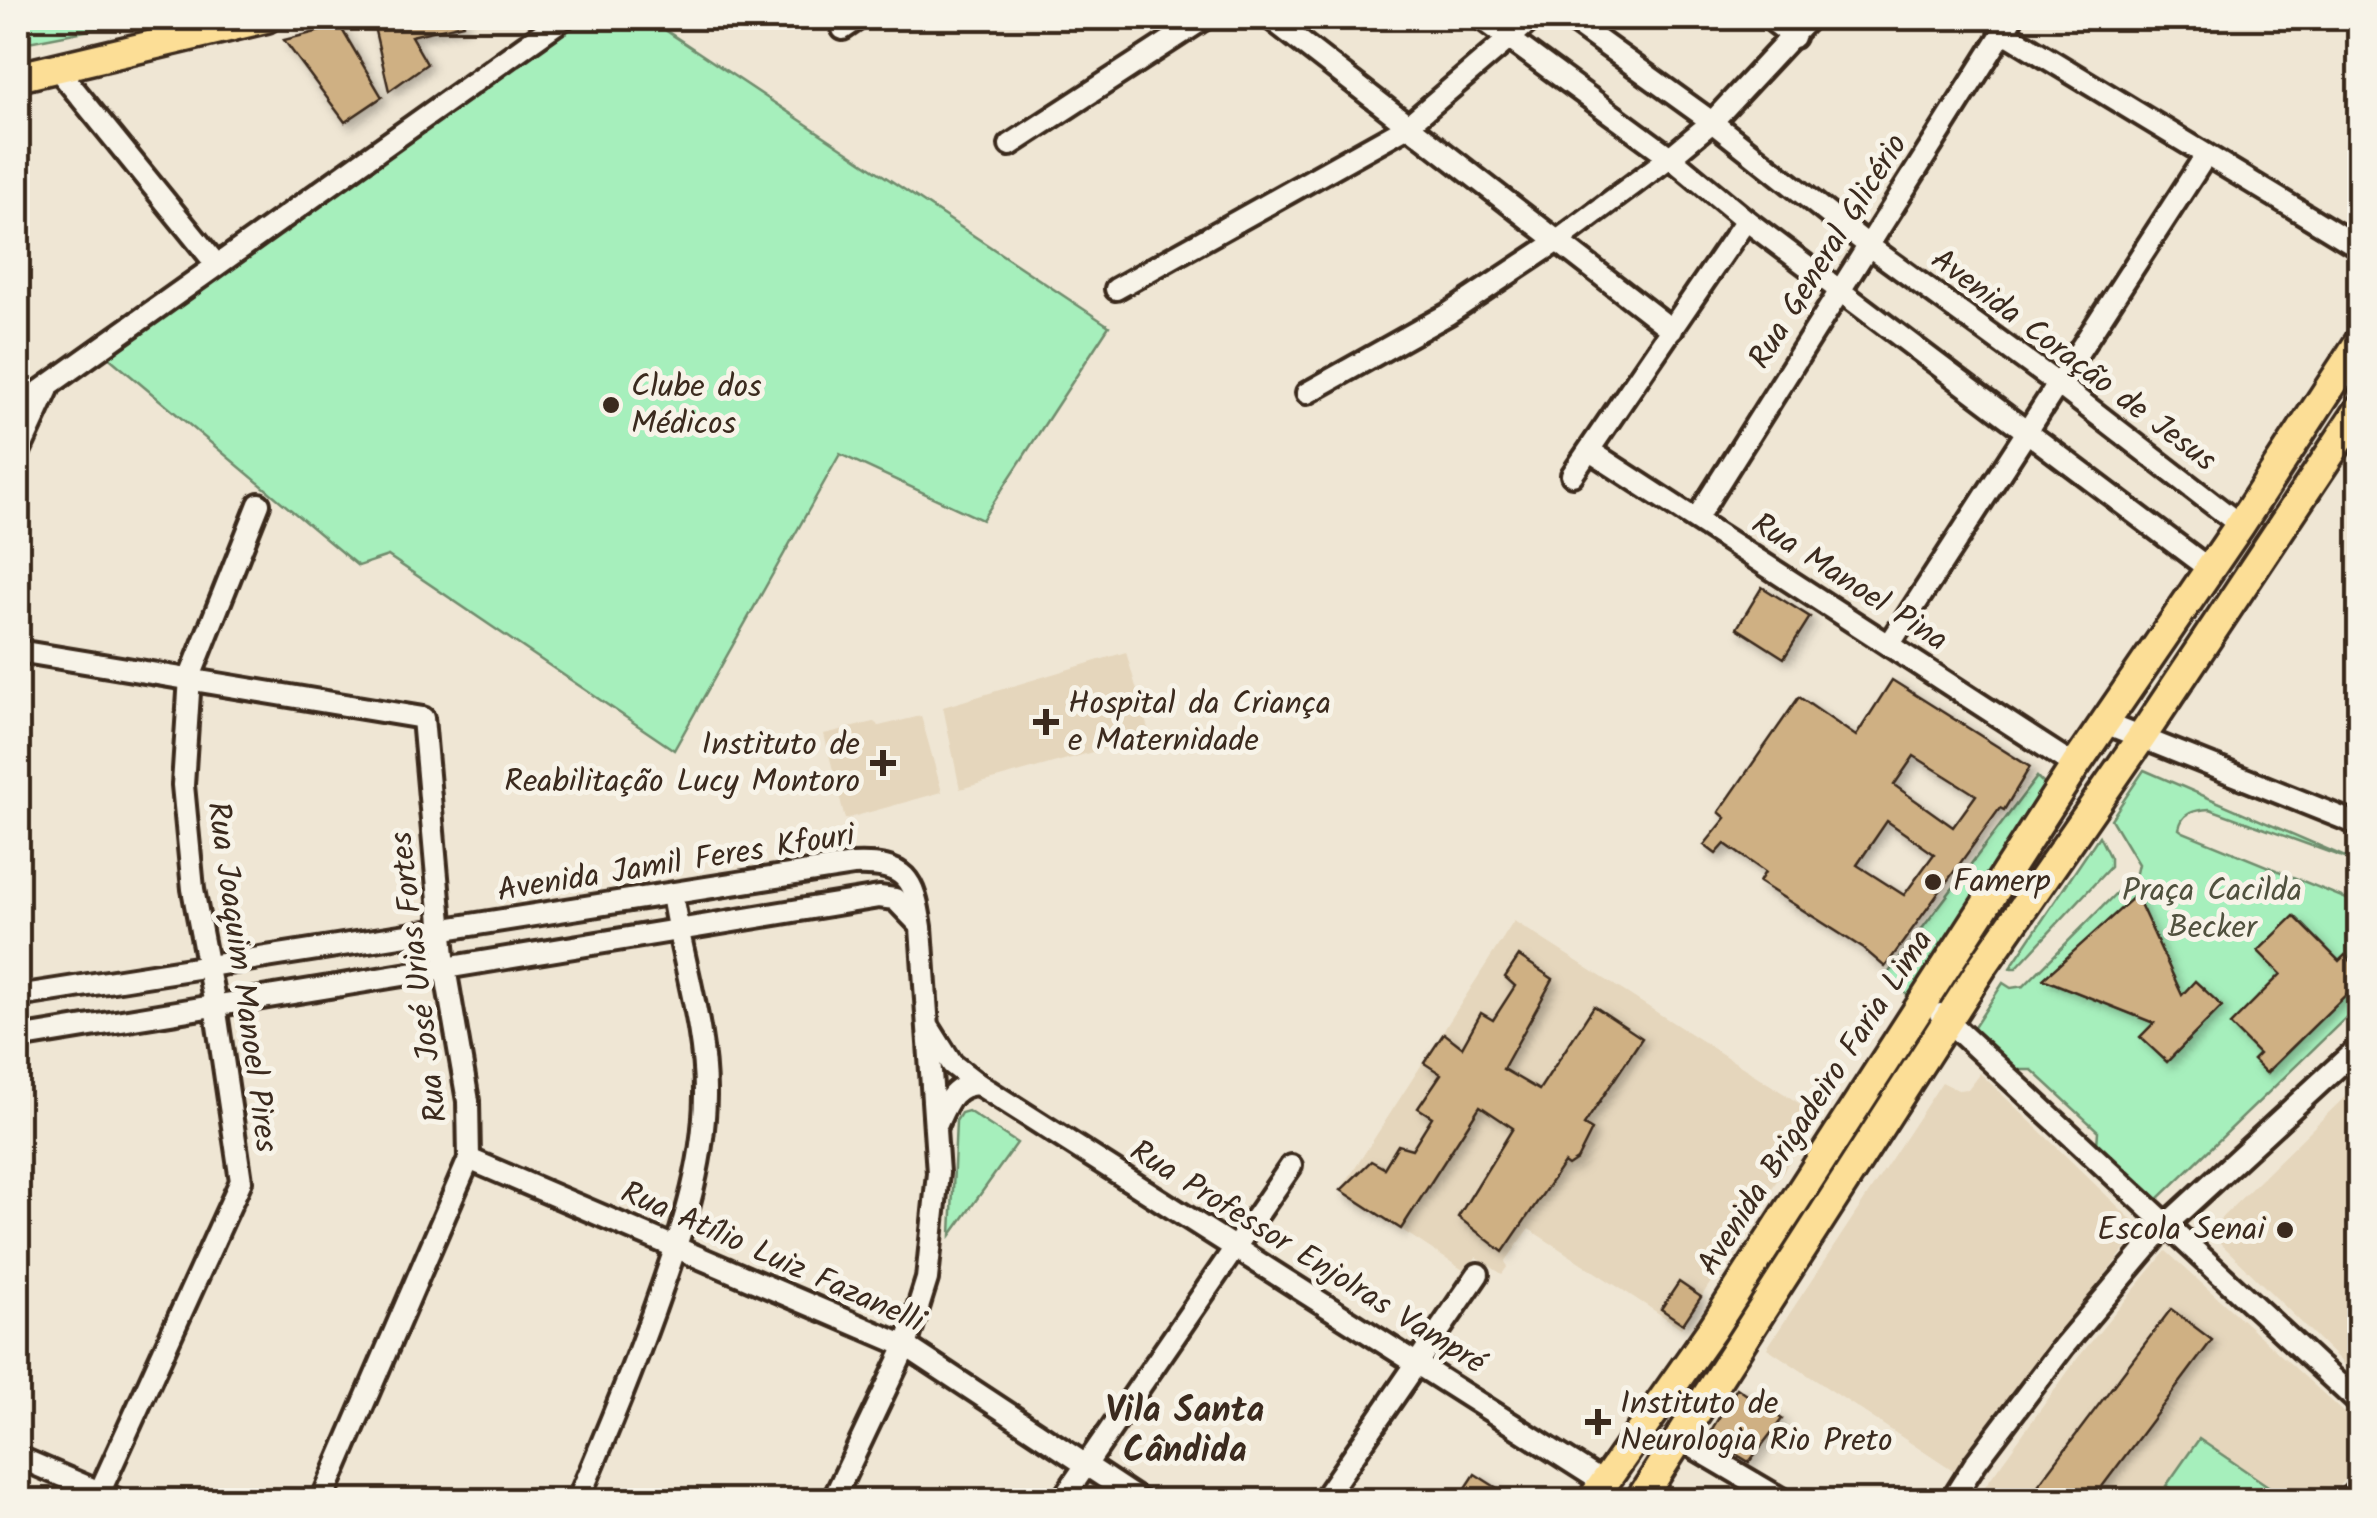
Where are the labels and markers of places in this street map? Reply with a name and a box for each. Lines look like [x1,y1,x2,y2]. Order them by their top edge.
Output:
place label: Clube dos Médicos [631,362,762,450]
marker: Clube dos Médicos [600,394,622,416]
place label: Hospital da Criança e Maternidade [1068,679,1331,767]
marker: Hospital da Criança e Maternidade [1033,709,1059,735]
place label: Instituto de Reabilitação Lucy Montoro [504,720,860,808]
marker: Instituto de Reabilitação Lucy Montoro [870,750,896,776]
place label: Famerp [1953,857,2051,908]
marker: Famerp [1922,871,1944,893]
place label: Escola Senai [2097,1205,2266,1256]
marker: Escola Senai [2274,1219,2296,1241]
place label: Instituto de Neurologia Rio Preto [1620,1379,1892,1467]
marker: Instituto de Neurologia Rio Preto [1585,1409,1611,1435]

